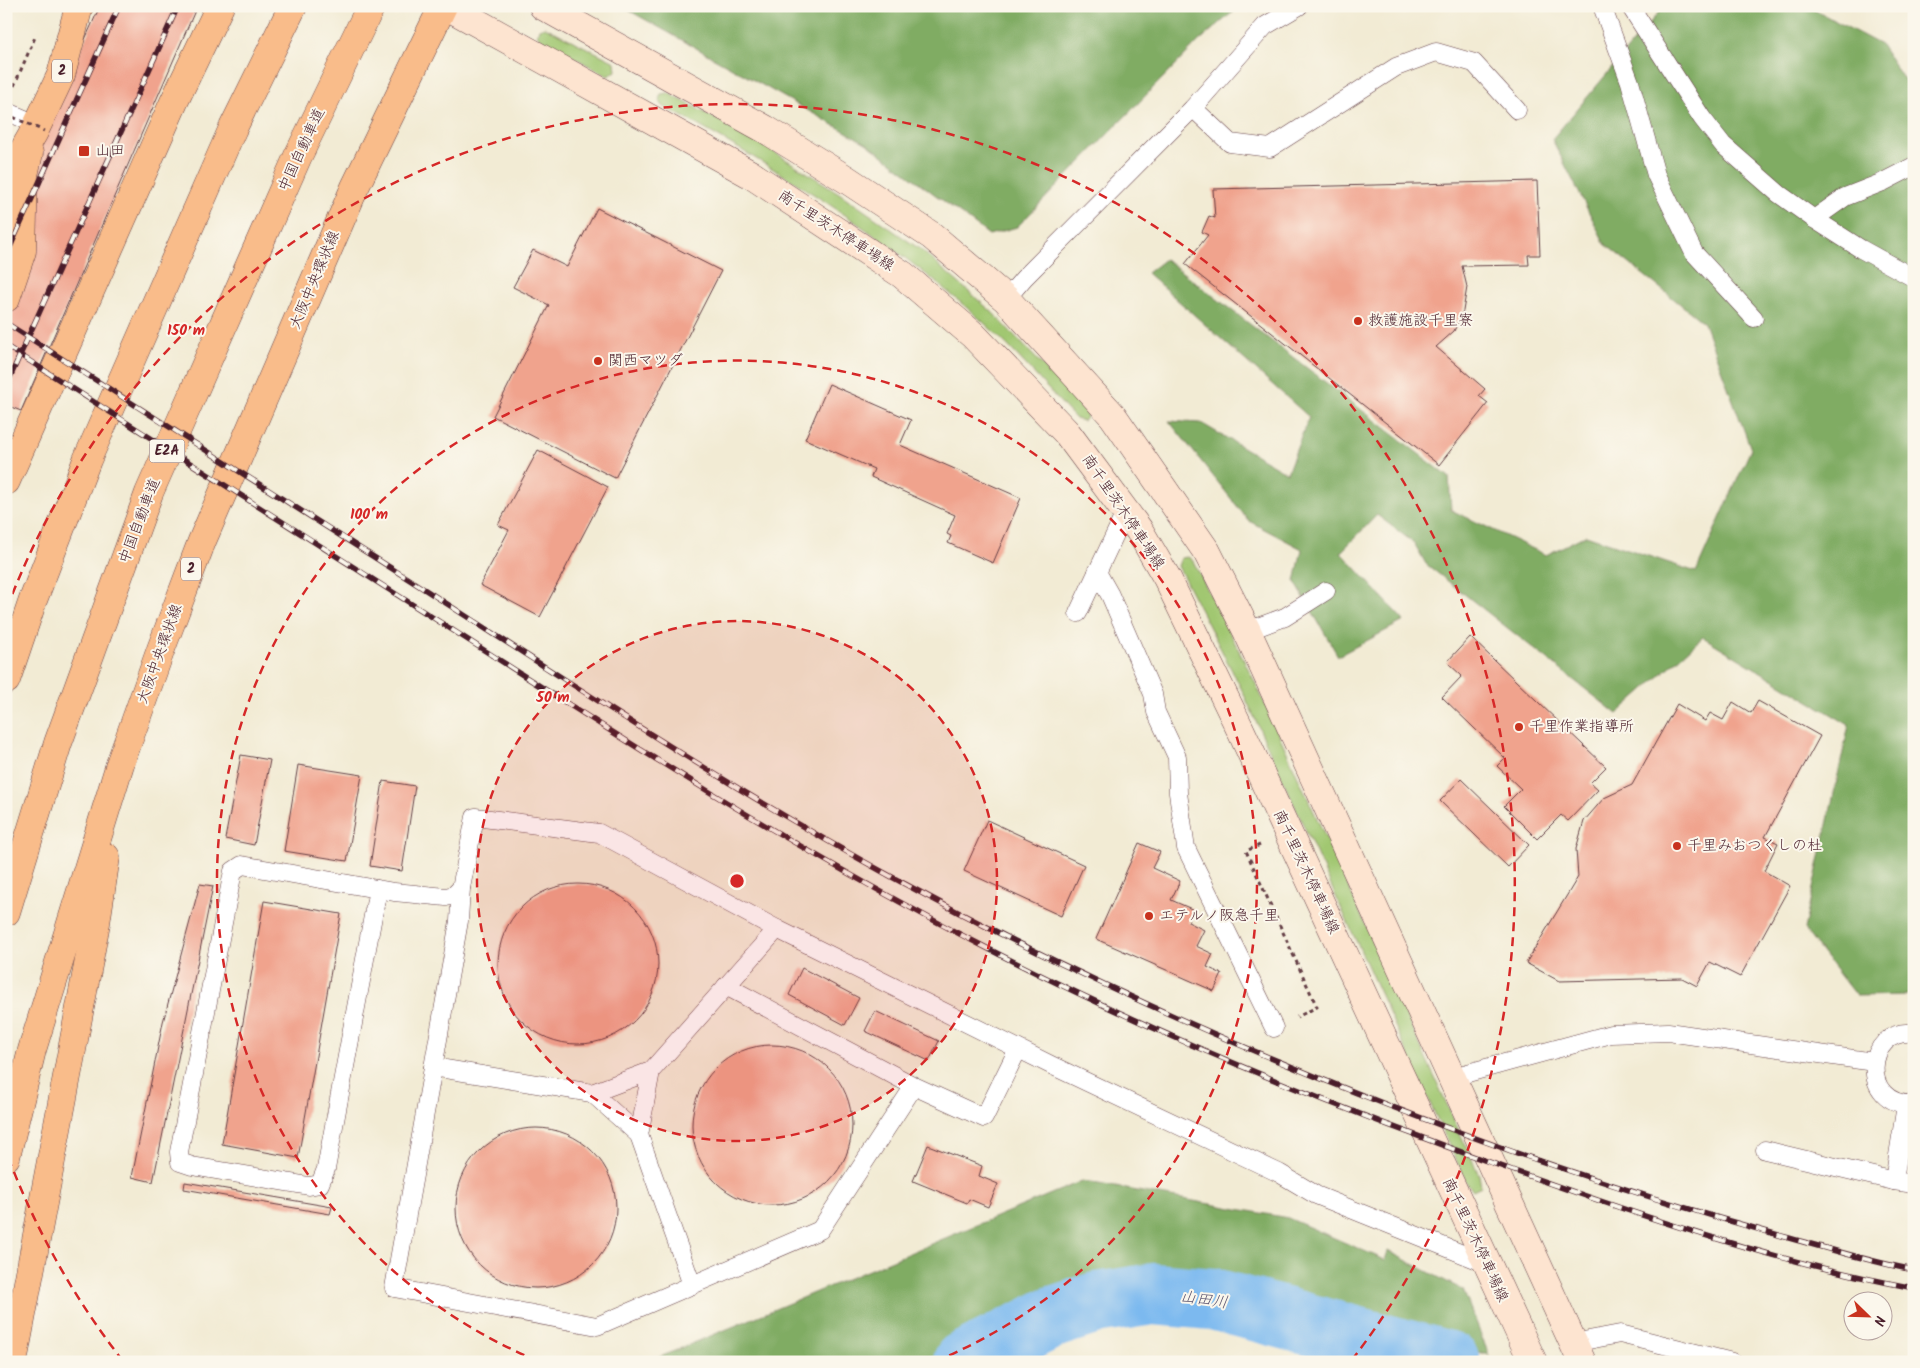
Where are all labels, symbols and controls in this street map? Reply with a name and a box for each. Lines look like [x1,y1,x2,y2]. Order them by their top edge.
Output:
road number: 2 [52,59,72,82]
street label: 中国自動車道 [272,104,332,196]
place label: 山田 [95,139,125,163]
marker: 山田 [77,144,91,158]
street label: 南千里茨木停車場線 [773,184,899,278]
street label: 大阪中央環状線 [283,227,347,333]
place label: 救護施設千里寮 [1368,309,1473,333]
marker: 救護施設千里寮 [1352,315,1364,327]
text: 150 m [167,319,205,343]
place label: 関西マツダ [608,349,683,373]
marker: 関西マツダ [592,355,604,367]
road number: E2A [150,440,184,462]
street label: 南千里茨木停車場線 [1075,449,1171,575]
street label: 中国自動車道 [113,475,167,567]
text: 100 m [350,503,388,527]
road number: 2 [181,558,201,580]
street label: 大阪中央環状線 [131,601,189,707]
text: 50 m [535,686,570,710]
place label: 千里作業指導所 [1529,715,1634,739]
marker: 千里作業指導所 [1513,721,1525,733]
street label: 南千里茨木停車場線 [1267,806,1345,938]
place label: 千里みおつくしの杜 [1687,834,1822,858]
marker: 千里みおつくしの杜 [1671,840,1683,852]
centre of rings [728,872,746,890]
place label: エテルノ阪急千里 [1159,904,1279,928]
marker: エテルノ阪急千里 [1143,910,1155,922]
street label: 南千里茨木停車場線 [1436,1174,1514,1306]
water label: 山田川 [1178,1284,1230,1316]
north arrow [1842,1290,1892,1340]
text: N [1867,1312,1891,1329]

